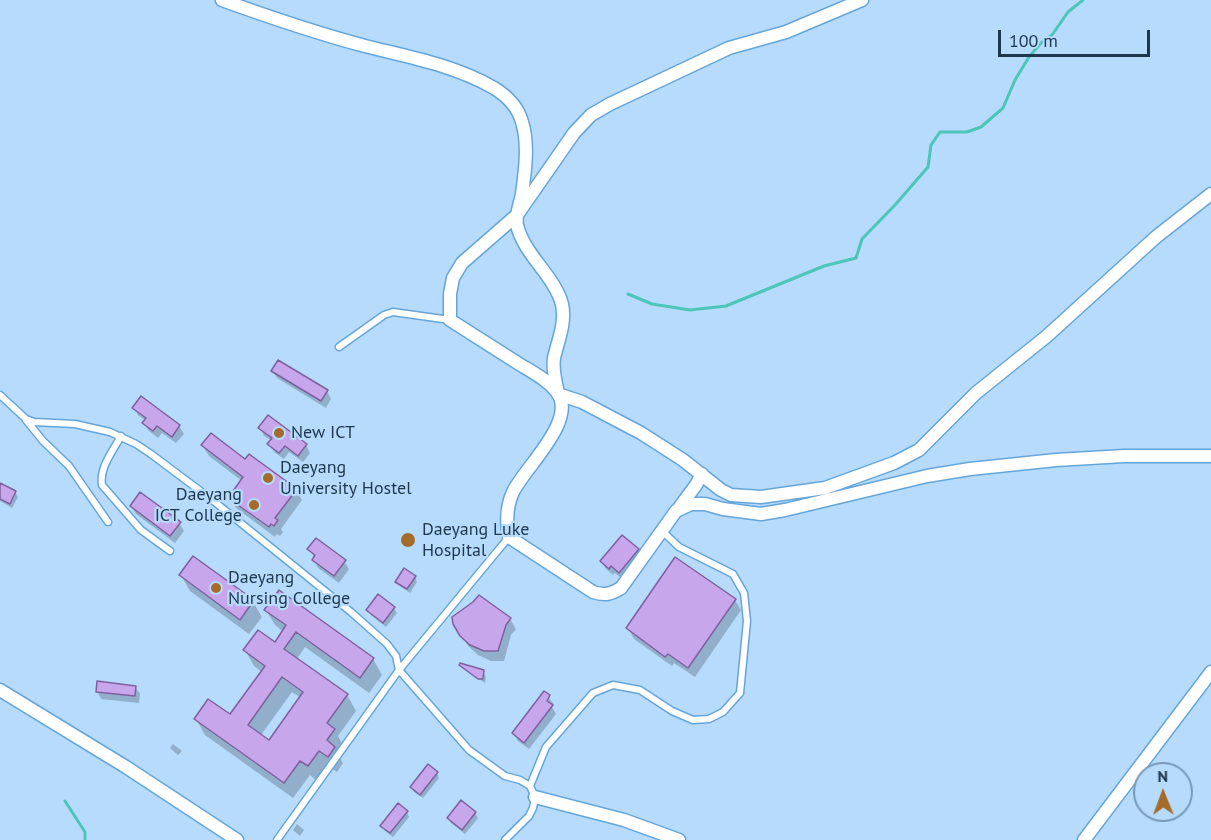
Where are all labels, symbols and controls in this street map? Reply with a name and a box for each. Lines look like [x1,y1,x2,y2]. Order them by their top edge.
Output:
scale bar [1001,18,1152,56]
text: 100 m [1009,29,1058,52]
place label: New ICT [291,422,355,444]
marker: New ICT [272,426,286,440]
place label: Daeyang University Hostel [280,457,411,500]
marker: Daeyang University Hostel [261,471,275,485]
place label: Daeyang ICT College [155,484,242,526]
marker: Daeyang ICT College [247,498,261,512]
place label: Daeyang Luke Hospital [422,519,529,562]
marker: Daeyang Luke Hospital [399,531,417,549]
place label: Daeyang Nursing College [228,567,350,610]
marker: Daeyang Nursing College [209,581,223,595]
north arrow [1133,762,1193,822]
text: N [1157,766,1168,786]

